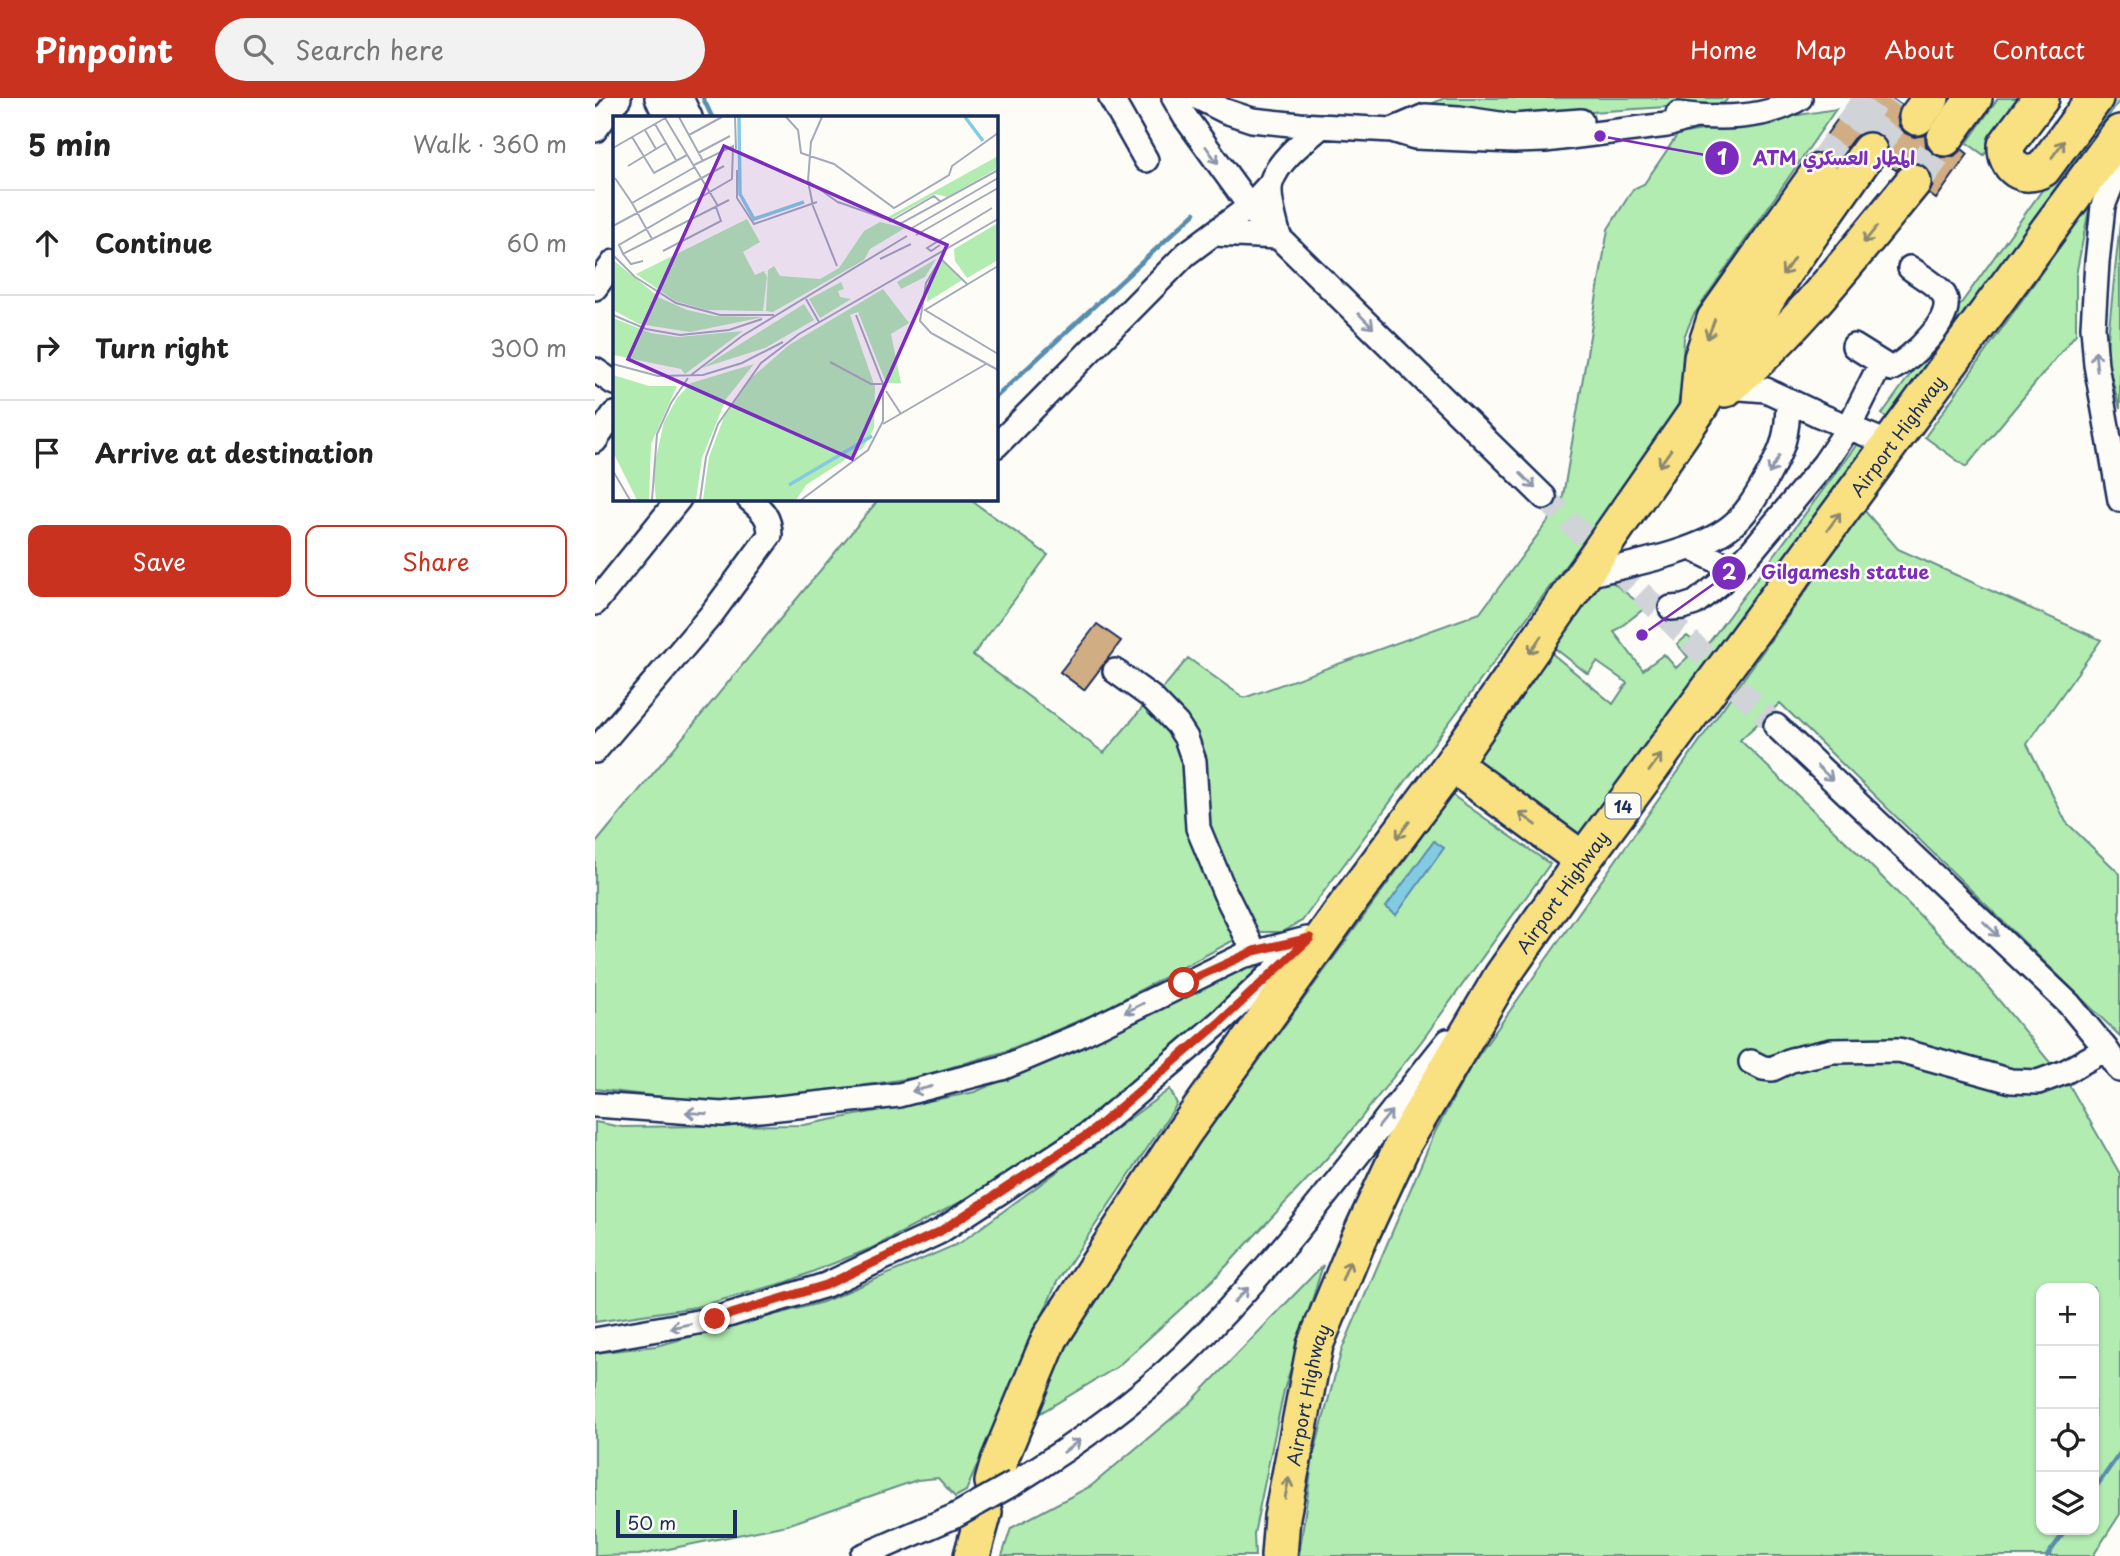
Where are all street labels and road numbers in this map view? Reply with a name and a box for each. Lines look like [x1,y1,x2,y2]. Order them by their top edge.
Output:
street label: Airport Highway [1843,369,1951,502]
road number: 14 [1605,793,1641,818]
street label: Airport Highway [1509,824,1614,958]
street label: Airport Highway [1279,1319,1336,1468]

